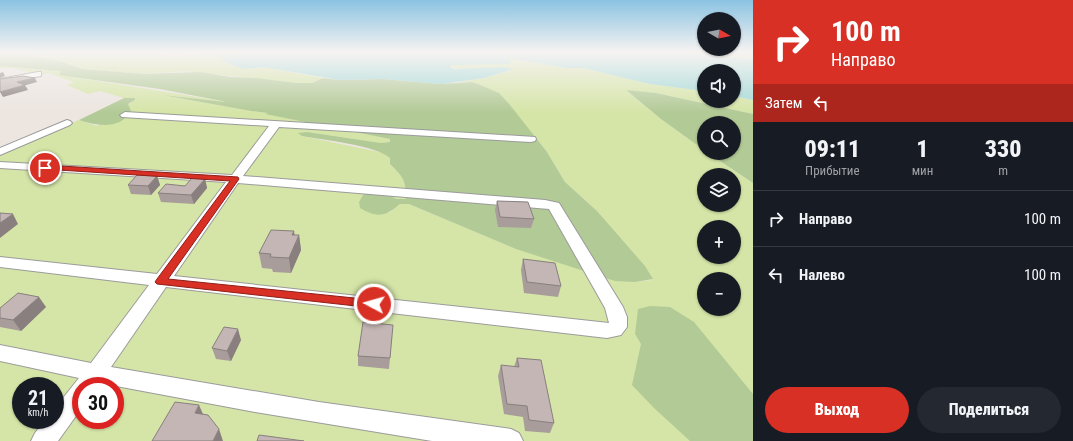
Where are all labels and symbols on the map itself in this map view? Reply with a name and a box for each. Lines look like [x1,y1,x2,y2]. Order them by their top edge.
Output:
north arrow [697,12,741,56]
pin [28,151,62,185]
position arrow [353,283,395,325]
speed limit sign: 30 [72,377,124,429]

